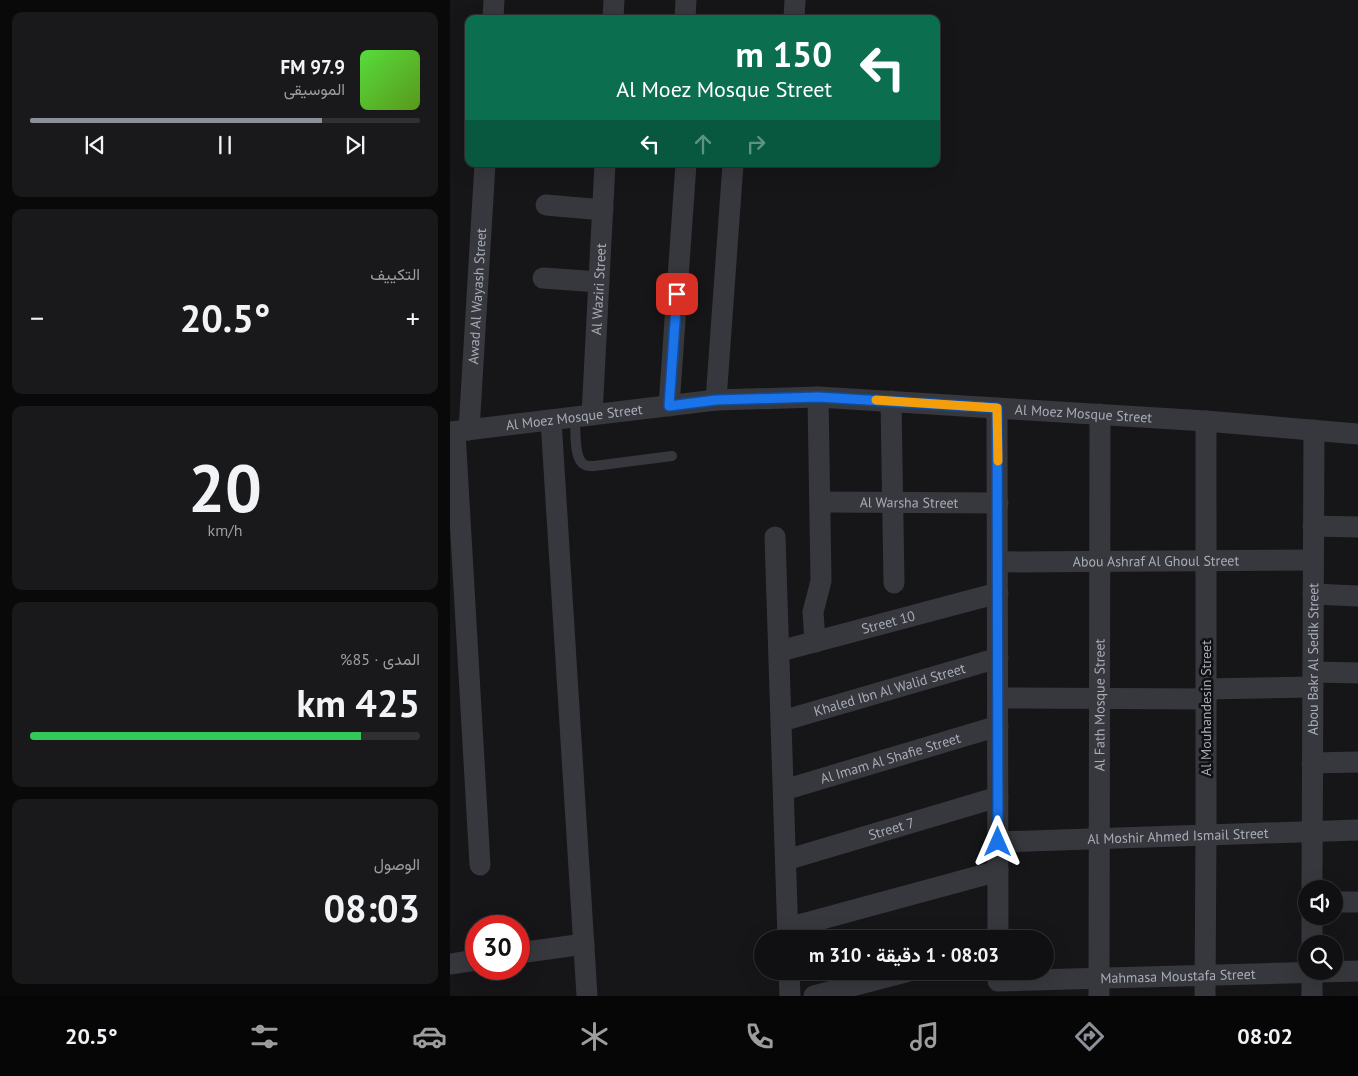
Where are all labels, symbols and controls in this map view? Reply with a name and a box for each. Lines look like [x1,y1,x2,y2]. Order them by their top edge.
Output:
text: 150 m [735,31,832,77]
icon: left [850,35,915,100]
text: 97.9 FM [281,55,345,79]
text: Al Moez Mosque Street [616,75,832,103]
text: الموسيقى [284,79,345,99]
icon: left [636,130,664,158]
icon: ahead [689,130,717,158]
icon: right [742,130,770,158]
icon: previous [81,131,109,159]
icon: pause [211,131,239,159]
icon: next [341,131,369,159]
street label: Awad Al Wayash Street [464,227,490,365]
street label: Al Waziri Street [587,243,610,336]
text: التكييف [370,264,420,284]
pin [656,273,698,315]
icon: arrive [663,280,691,308]
text: 20.5° [180,293,270,342]
text: − [30,299,44,336]
text: + [406,299,420,336]
street label: Al Moez Mosque Street [505,400,644,434]
street label: Al Moez Mosque Street [1014,400,1153,427]
text: 20 [188,445,262,529]
street label: Al Warsha Street [860,493,959,512]
text: km/h [207,520,243,540]
street label: Abou Ashraf Al Ghoul Street [1073,551,1239,571]
street label: Abou Bakr Al Sedik Street [1304,583,1322,735]
street label: Street 10 [859,606,917,638]
street label: Al Fath Mosque Street [1090,638,1109,771]
street label: Al Mouhandesin Street [1197,640,1215,776]
text: المدى · 85% [340,649,420,669]
street label: Khaled Ibn Al Walid Street [812,659,968,720]
text: 425 km [296,678,420,727]
street label: Al Imam Al Shafie Street [818,729,963,788]
street label: Street 7 [866,813,917,844]
position arrow [971,815,1023,867]
street label: Al Moshir Ahmed Ismail Street [1087,824,1269,848]
text: الوصول [374,854,420,874]
map controls [1298,880,1343,980]
button: sound [1298,880,1343,925]
text: 08:03 [324,883,420,932]
speed limit sign: 30 [465,915,530,980]
button: search [1298,935,1343,980]
text: 08:03 · 1 دقيقة · 310 m [809,943,999,967]
street label: Mahmasa Moustafa Street [1100,965,1256,987]
icon: filters [247,1019,282,1054]
icon: car [412,1019,447,1054]
icon: climate [577,1019,612,1054]
icon: phone [742,1019,777,1054]
icon: music [907,1019,942,1054]
icon: directions [1072,1019,1107,1054]
text: 20.5° [65,1022,118,1050]
text: 08:02 [1237,1022,1293,1050]

